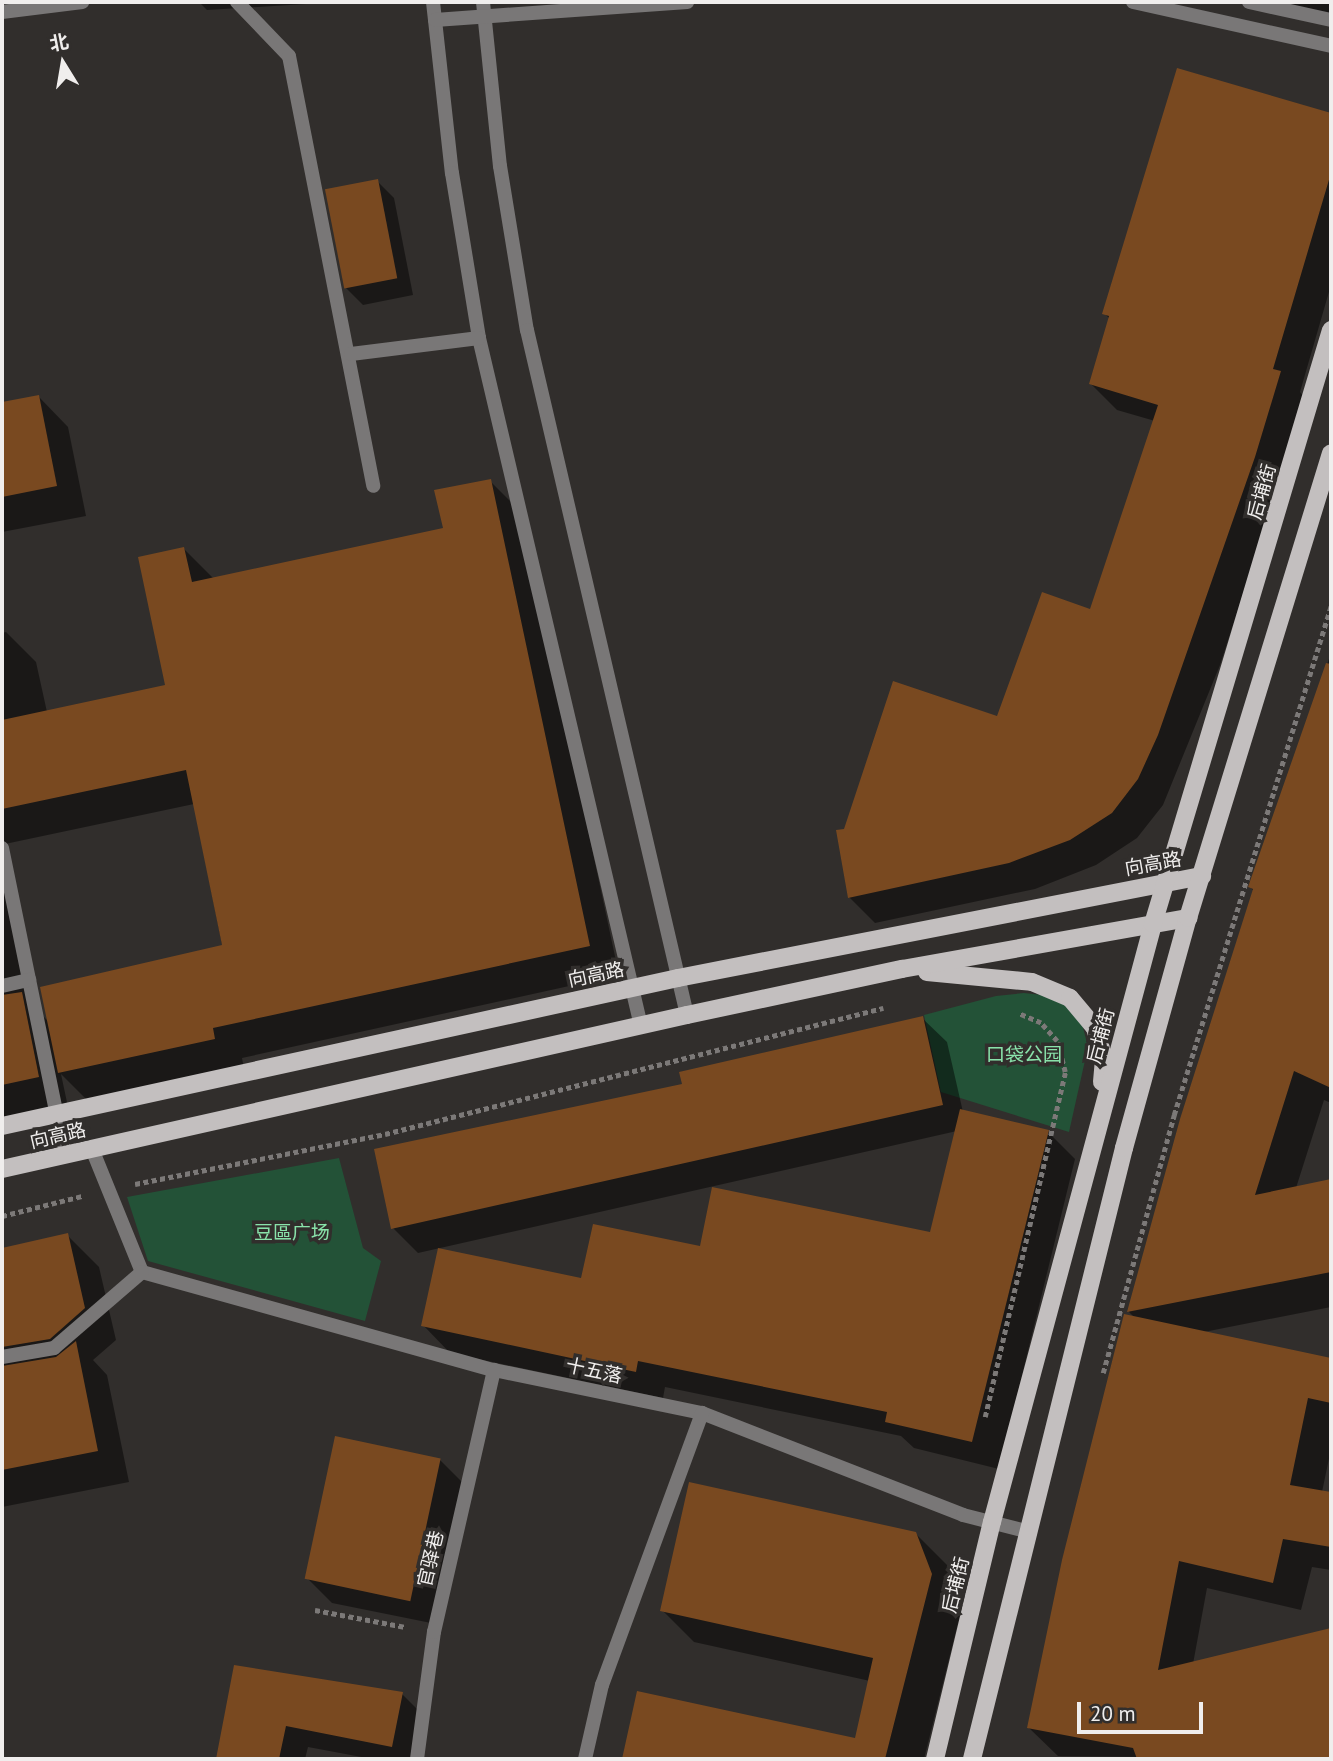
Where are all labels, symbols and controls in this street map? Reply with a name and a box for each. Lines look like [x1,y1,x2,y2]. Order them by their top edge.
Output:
north arrow [28,28,98,98]
text: 北 [47,29,71,56]
street label: 后埔街 [1243,461,1281,523]
street label: 向高路 [1123,848,1183,880]
street label: 向高路 [566,958,626,992]
street label: 后埔街 [1083,1006,1119,1066]
park label: 口袋公园 [986,1044,1062,1066]
street label: 向高路 [28,1118,88,1154]
park label: 豆區广场 [254,1222,330,1244]
street label: 十五落 [564,1354,624,1388]
street label: 官驿巷 [413,1529,449,1589]
street label: 后埔街 [938,1555,974,1615]
scale bar [1081,1688,1207,1732]
text: 20 m [1090,1700,1136,1727]

